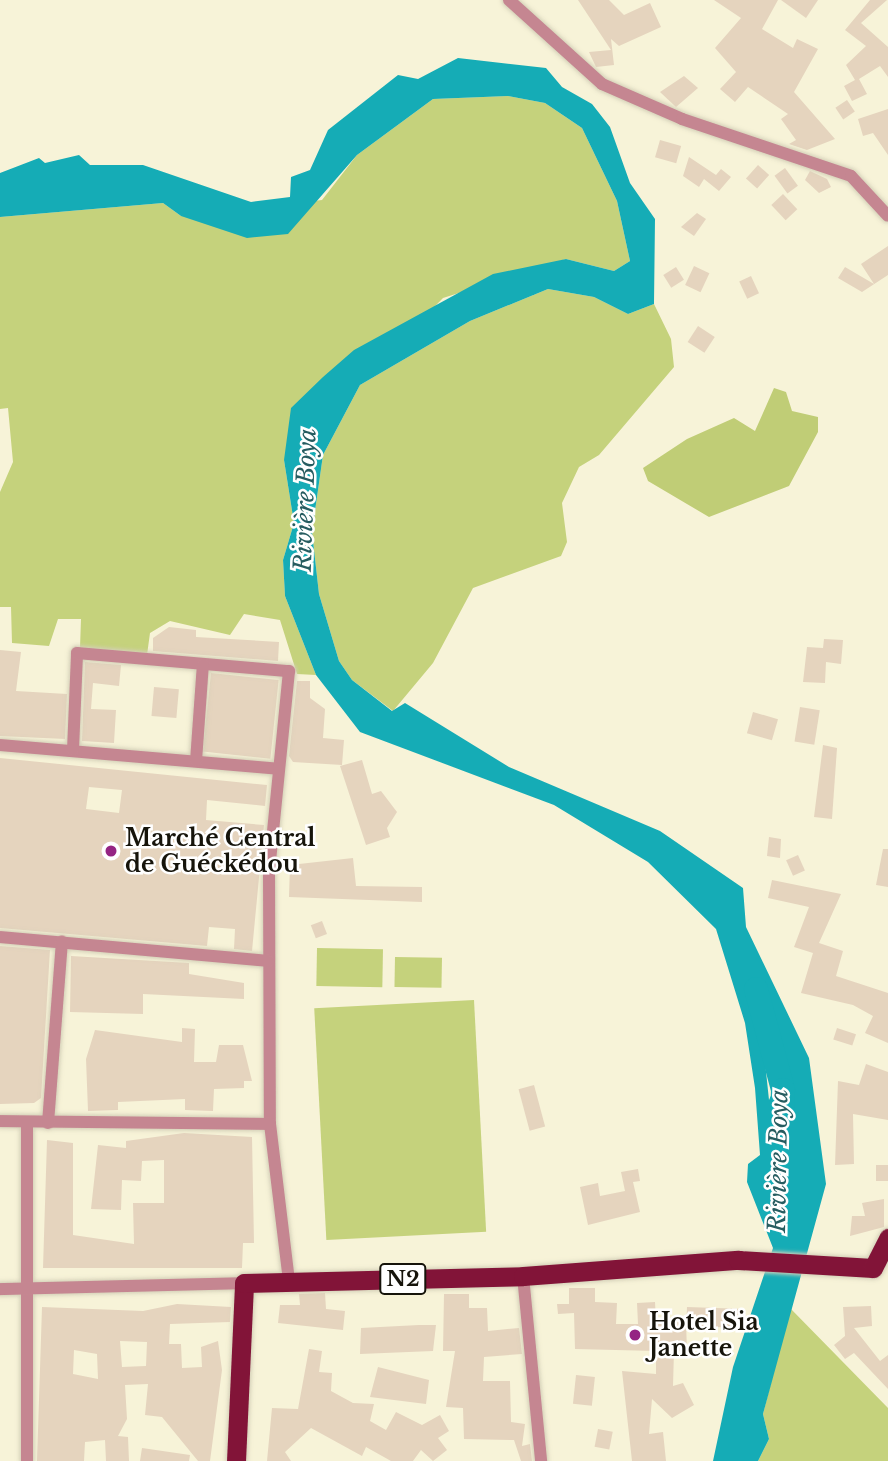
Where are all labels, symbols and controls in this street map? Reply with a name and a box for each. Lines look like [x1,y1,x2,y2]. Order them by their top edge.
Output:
water label: Rivière Boya [288,428,322,572]
place label: Marché Central de Guéckédou [125,824,316,878]
marker: Marché Central de Guéckédou [103,843,119,859]
water label: Rivière Boya [762,1089,794,1233]
road number: N2 [378,1262,428,1296]
place label: Hotel Sia Janette [649,1308,759,1362]
marker: Hotel Sia Janette [627,1327,643,1343]

